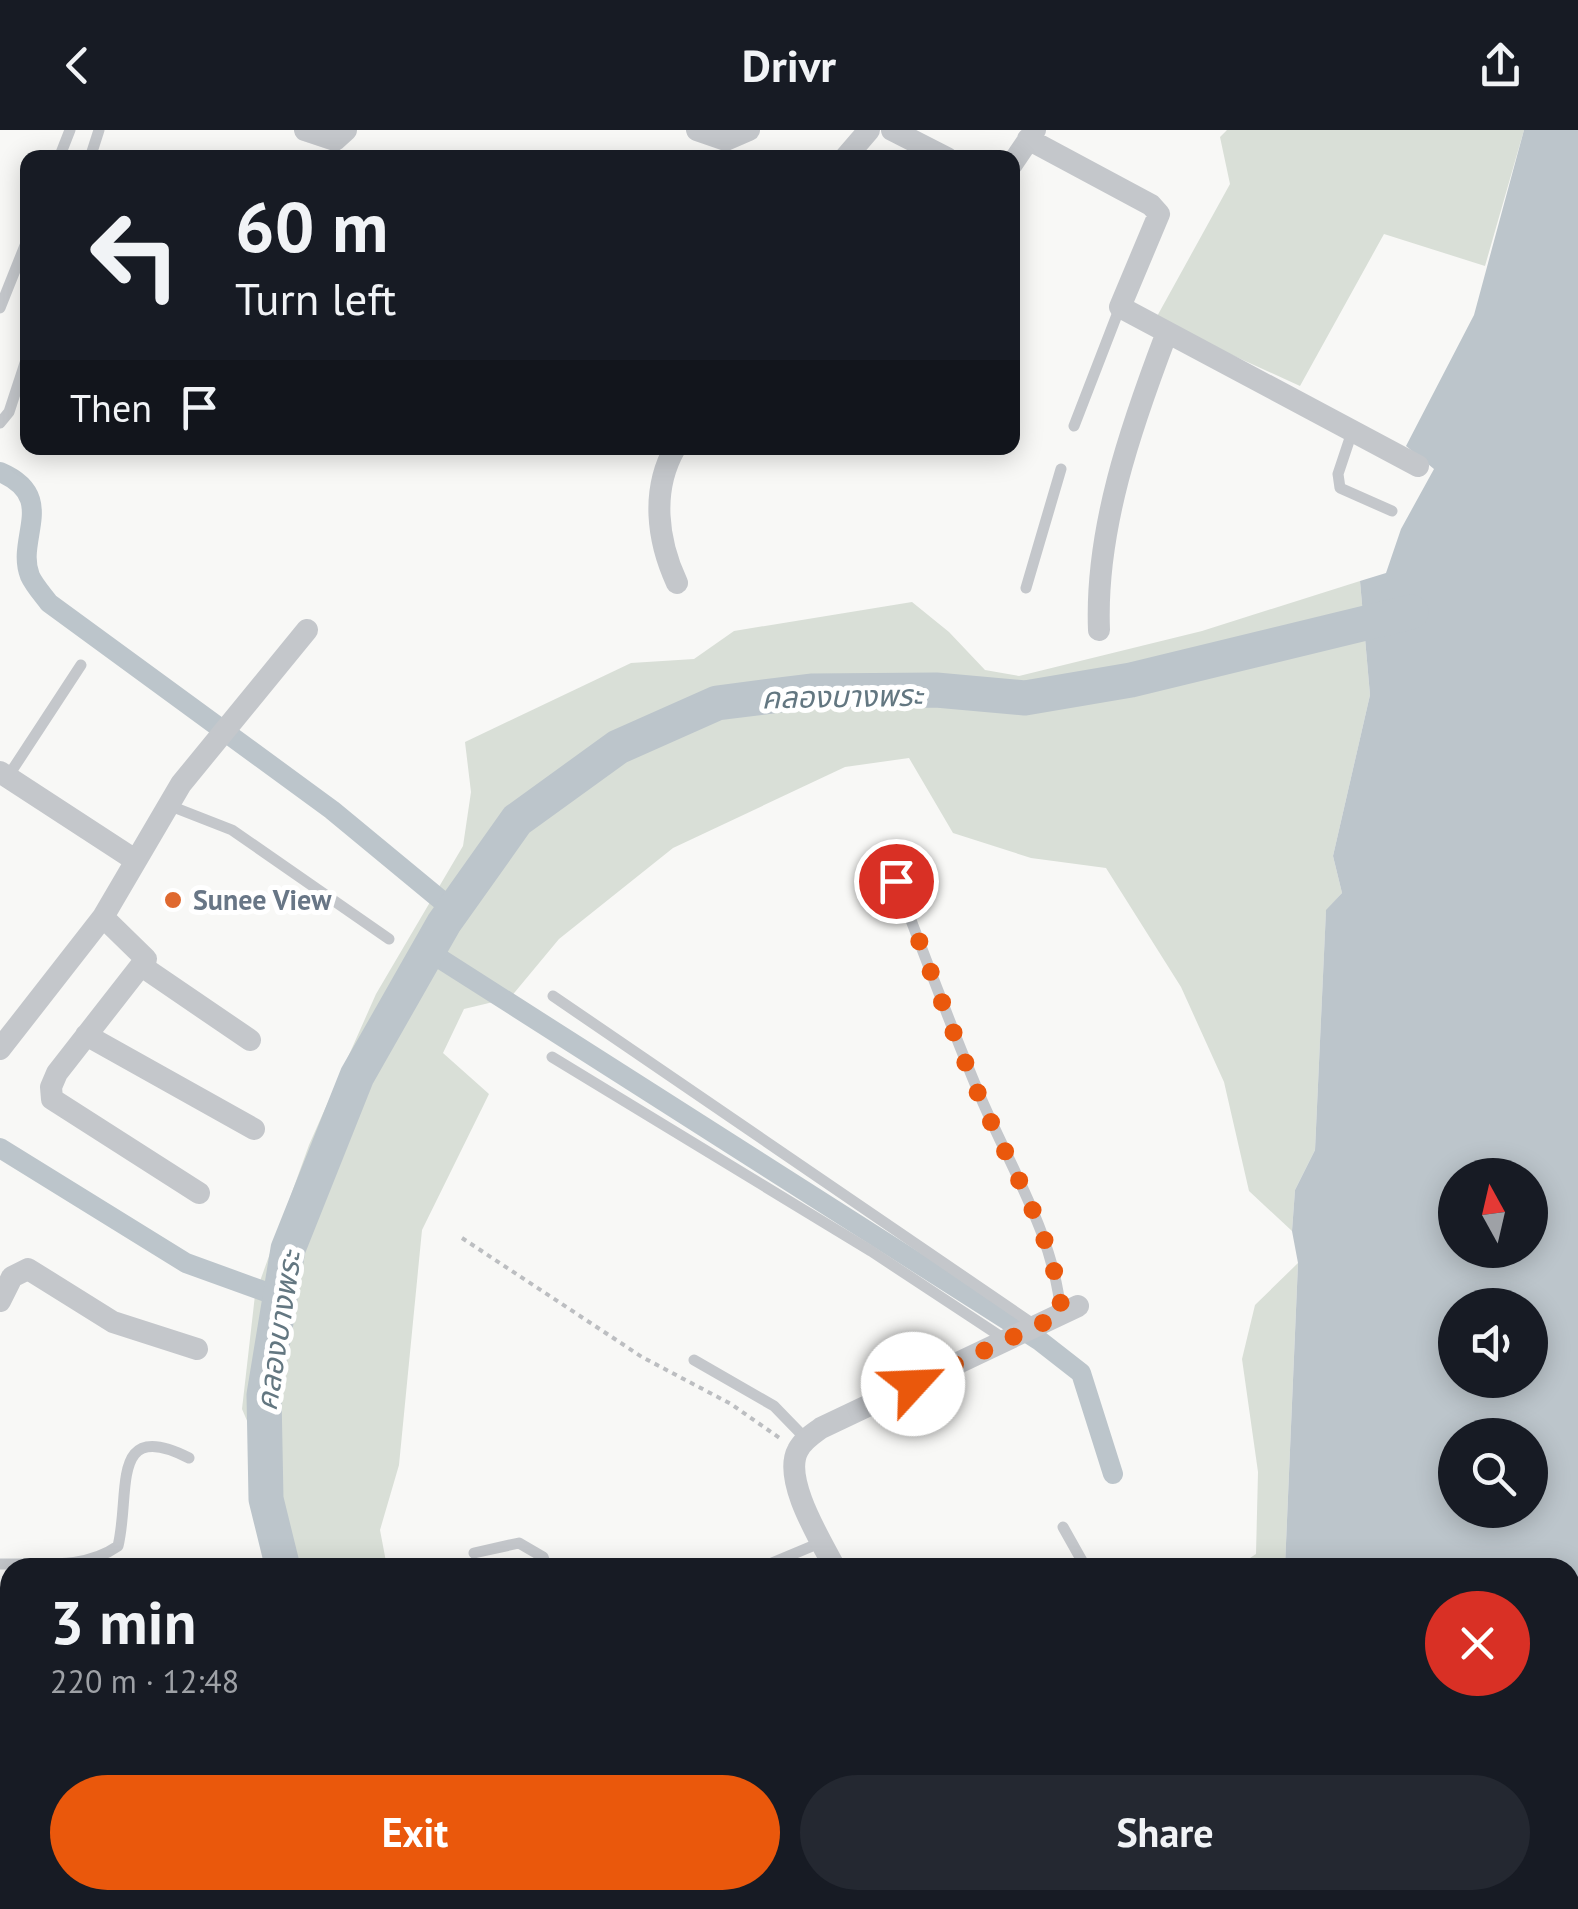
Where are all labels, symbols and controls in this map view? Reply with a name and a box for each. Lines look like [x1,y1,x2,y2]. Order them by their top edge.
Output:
text: Drivr [742,36,836,94]
icon: back [50,38,105,93]
icon: share [1473,38,1528,93]
text: 60 m [235,181,388,271]
icon: left [70,190,200,320]
text: Turn left [235,269,396,327]
icon: arrive [172,380,227,435]
text: Then [70,383,152,432]
water label: คลองบางพระ [761,675,926,716]
pin [854,839,939,924]
icon: arrive [869,854,924,909]
place label: Sunee View [193,881,332,918]
marker: Sunee View [162,889,184,911]
north arrow [1438,1158,1548,1268]
map controls [1438,1158,1548,1528]
water label: คลองบางพระ [246,1245,310,1413]
button: sound [1438,1288,1548,1398]
position arrow [861,1332,965,1436]
button: search [1438,1418,1548,1528]
text: 3 min [50,1583,196,1661]
button: close [1425,1591,1530,1696]
text: 220 m · 12:48 [50,1660,239,1702]
button: Exit [50,1775,780,1890]
button: Share [800,1775,1530,1890]

